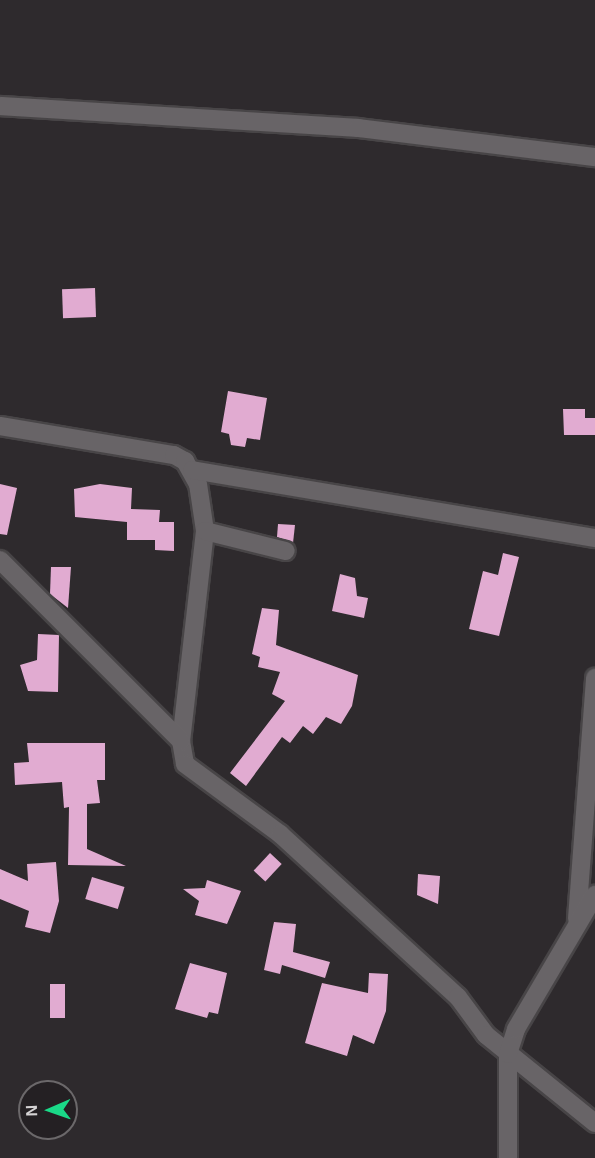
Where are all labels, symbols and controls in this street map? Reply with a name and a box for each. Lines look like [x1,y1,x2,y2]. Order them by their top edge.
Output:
north arrow [18,1080,78,1140]
text: N [23,1105,40,1117]

